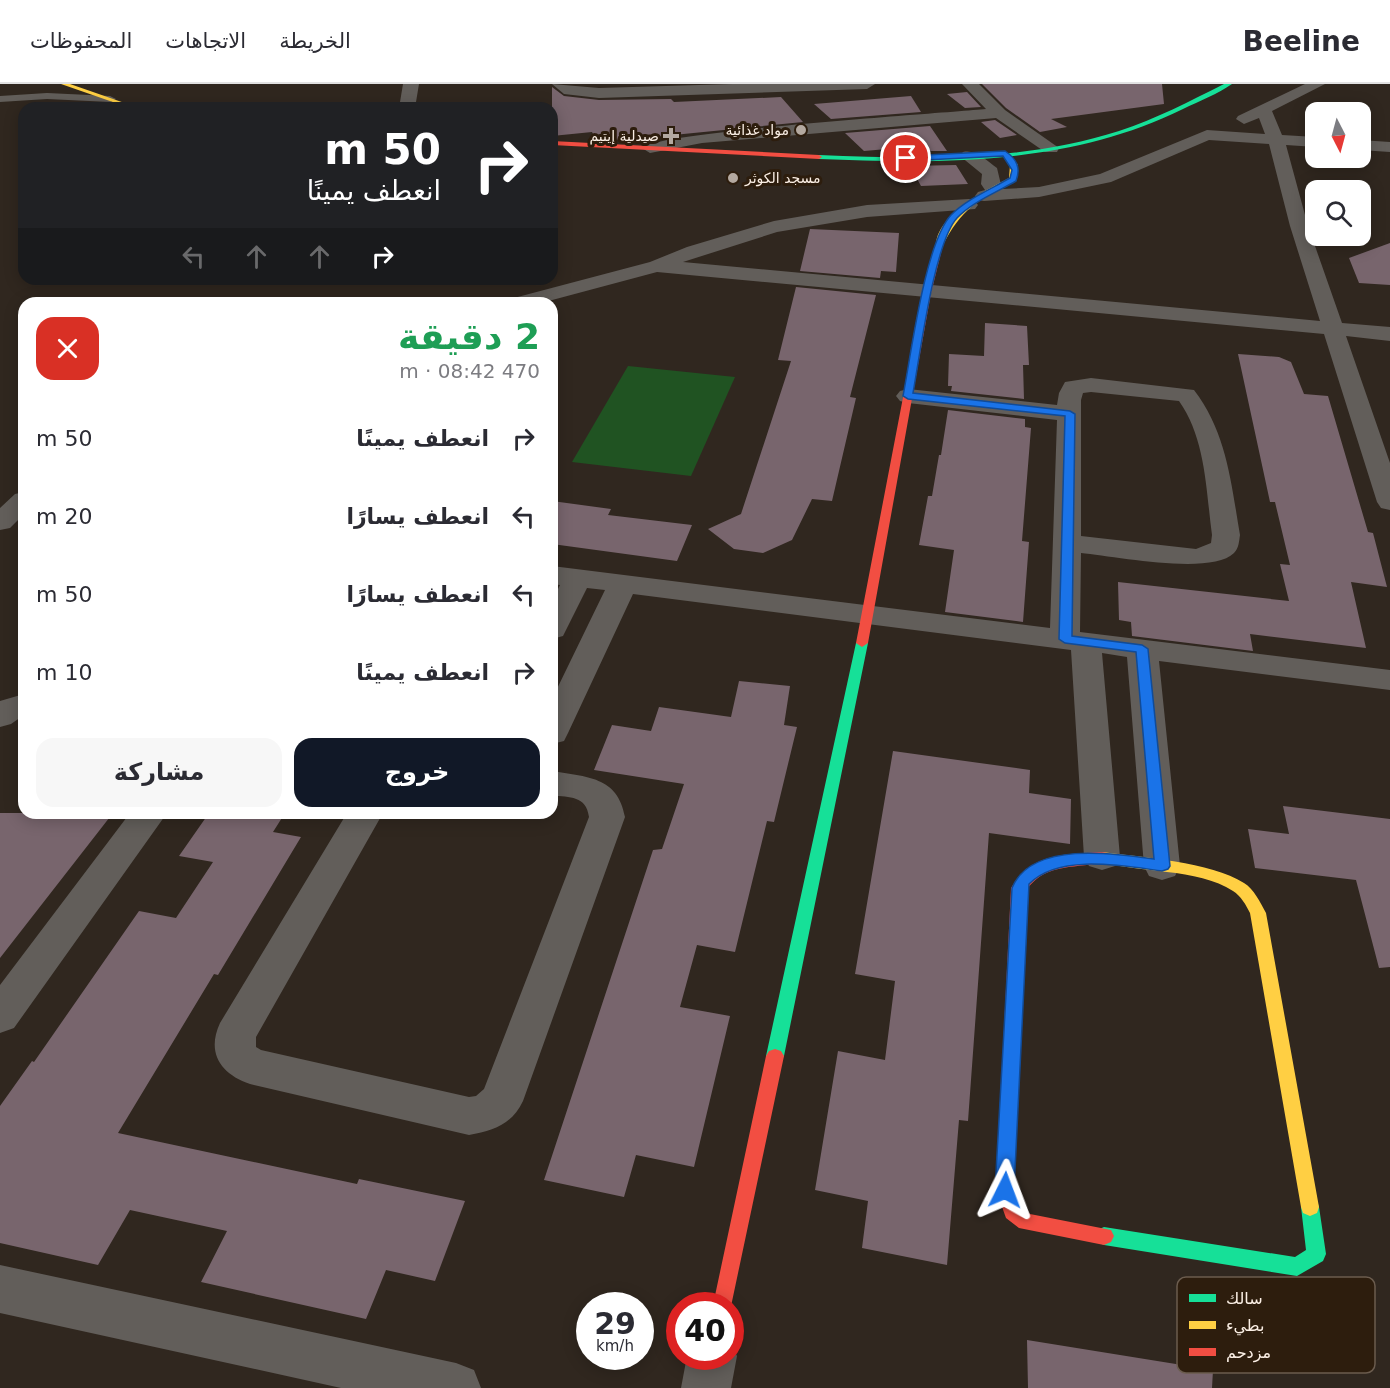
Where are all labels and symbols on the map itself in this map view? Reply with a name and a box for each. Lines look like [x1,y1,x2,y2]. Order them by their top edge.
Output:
north arrow [1305,102,1371,168]
place label: مواد غذائية [726,122,789,139]
marker: مواد غذائية [794,123,808,137]
place label: صيدلية إيتيم [590,128,659,145]
marker: صيدلية إيتيم [664,129,678,143]
pin [880,132,931,183]
place label: مسجد الكوثر [744,170,821,187]
marker: مسجد الكوثر [726,171,740,185]
position arrow [973,1158,1037,1222]
legend [1177,1277,1375,1373]
text: سالك [1226,1289,1263,1308]
speed limit sign: 40 [666,1292,744,1370]
text: بطيء [1226,1316,1264,1336]
text: مزدحم [1226,1343,1271,1363]

